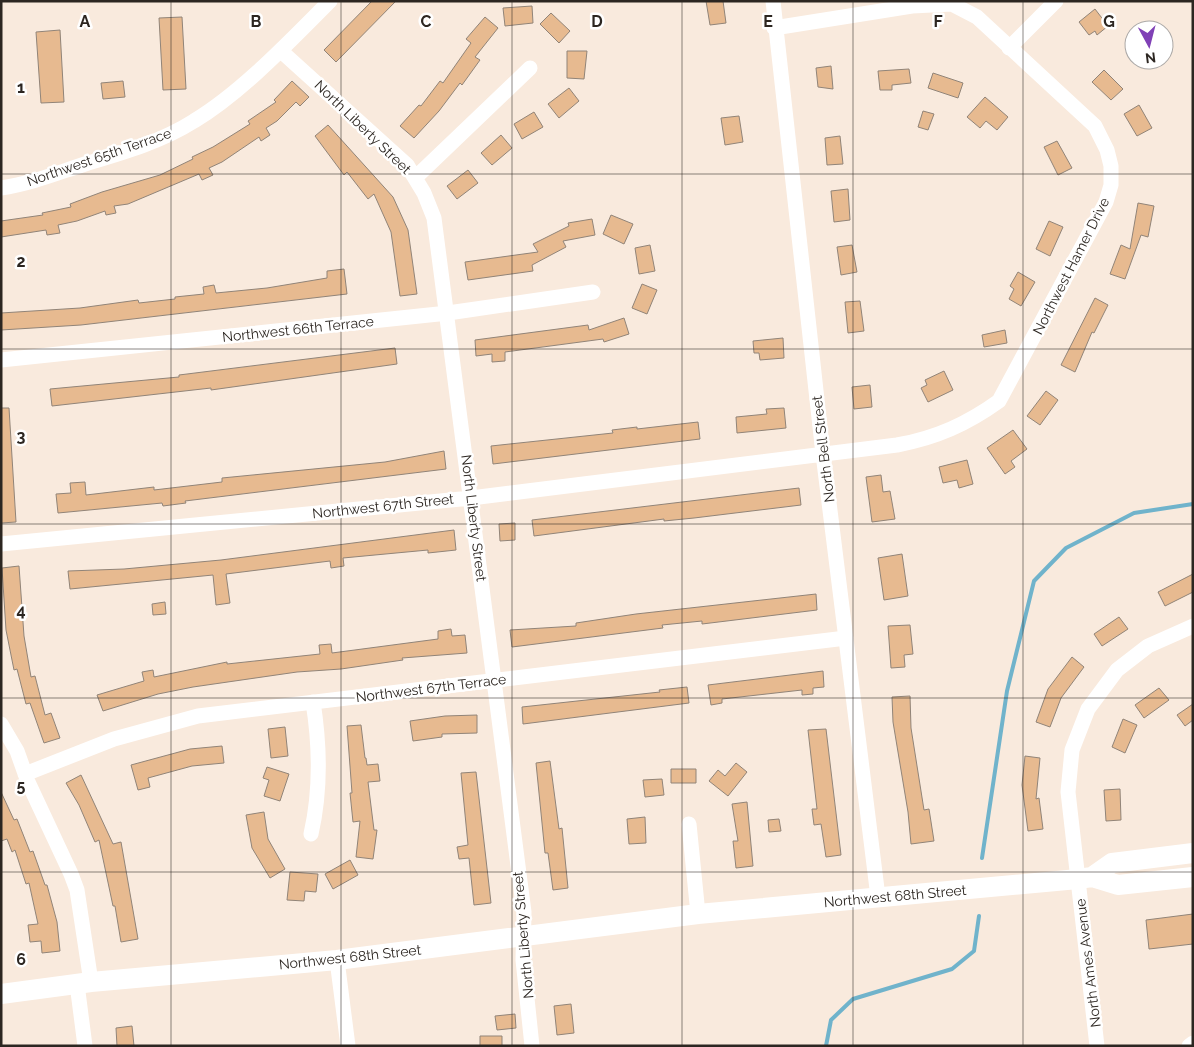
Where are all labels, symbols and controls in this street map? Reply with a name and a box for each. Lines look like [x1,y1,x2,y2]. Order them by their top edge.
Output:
text: A [80,12,91,31]
text: B [251,12,262,31]
text: C [421,12,432,31]
text: D [591,12,603,31]
text: E [763,12,773,31]
text: F [933,12,943,31]
text: G [1103,12,1115,31]
north arrow [1124,20,1174,70]
text: N [1144,49,1157,66]
street label: North Liberty Street [312,77,415,177]
text: 1 [17,78,25,97]
street label: Northwest 65th Terrace [25,125,173,189]
street label: Northwest Hamer Drive [1029,195,1113,337]
text: 2 [16,252,26,271]
street label: Northwest 66th Terrace [221,313,375,345]
street label: North Bell Street [808,394,837,503]
text: 3 [17,427,26,446]
street label: North Liberty Street [458,454,490,583]
street label: Northwest 67th Street [311,491,455,521]
text: 4 [16,601,26,620]
street label: Northwest 67th Terrace [355,671,507,705]
text: 5 [17,776,26,795]
street label: North Liberty Street [509,870,537,999]
street label: Northwest 68th Street [823,882,967,910]
street label: North Ames Avenue [1072,898,1104,1028]
street label: Northwest 68th Street [278,942,422,972]
text: 6 [16,950,26,969]

